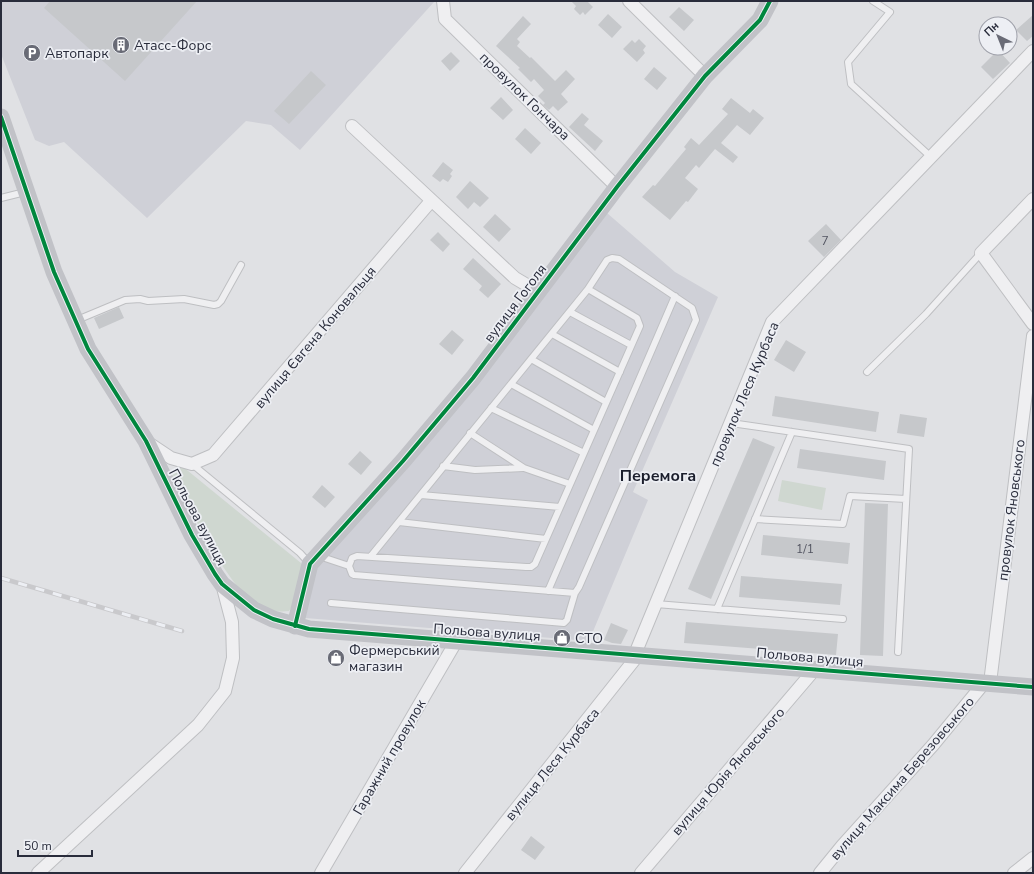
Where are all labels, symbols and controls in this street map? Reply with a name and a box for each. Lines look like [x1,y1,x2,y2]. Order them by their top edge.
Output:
north arrow [978,16,1018,56]
text: Пн [981,18,1002,40]
building icon: Атасс-Форс [111,35,131,55]
place label: Атасс-Форс [134,36,212,55]
parking icon: Автопарк [22,43,42,63]
place label: Автопарк [45,44,109,63]
street label: провулок Гончара [475,48,574,145]
house number: 7 [821,233,829,249]
street label: вулиця Гоголя [480,260,551,346]
street label: вулиця Євгена Коновальця [250,262,381,412]
street label: провулок Леся Курбаса [705,319,784,469]
street label: провулок Яновського [993,438,1030,582]
street label: Польова вулиця [164,465,231,569]
district label: Перемога [620,465,696,487]
house number: 1/1 [796,541,814,557]
street label: Польова вулиця [433,619,541,646]
shop icon: СТО [552,628,572,648]
place label: СТО [575,629,603,648]
place label: Фермерський магазин [349,641,440,676]
street label: Польова вулиця [756,643,864,672]
shop icon: Фермерський магазин [326,648,346,668]
street label: вулиця Максима Березовського [826,692,979,864]
street label: Гаражний провулок [349,695,431,819]
street label: вулиця Юрія Яновського [667,703,789,839]
street label: вулиця Леся Курбаса [501,704,604,825]
scale bar [18,832,92,858]
text: 50 m [24,838,52,854]

